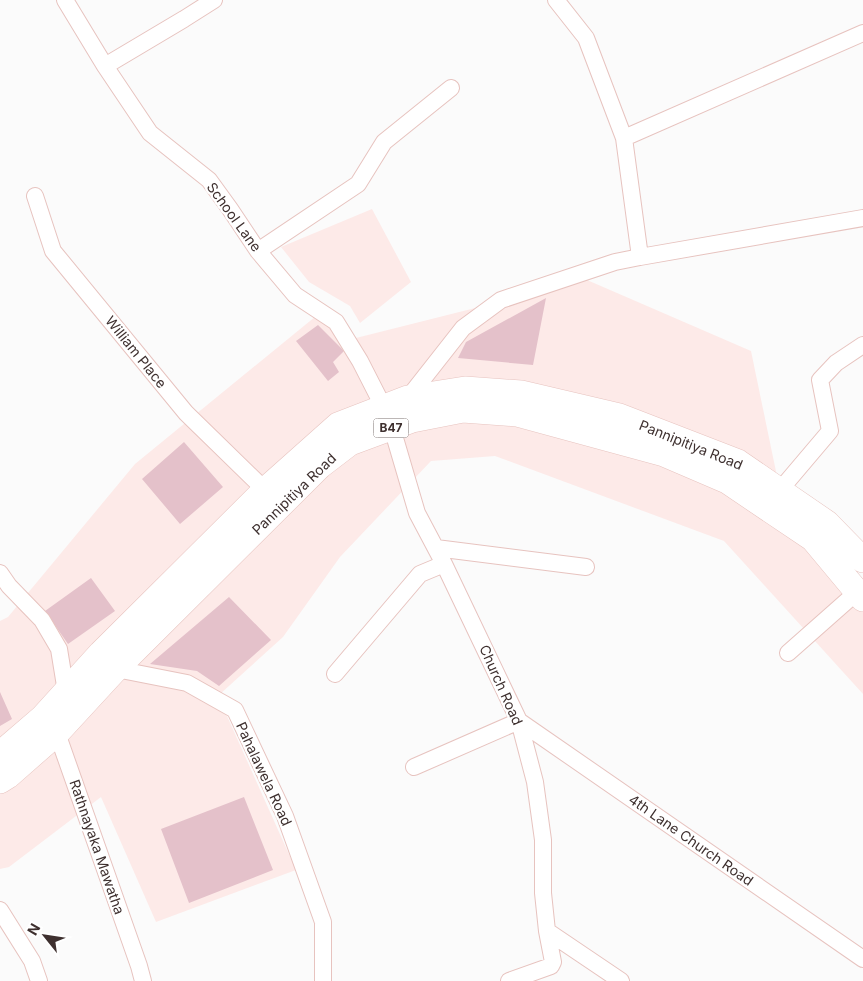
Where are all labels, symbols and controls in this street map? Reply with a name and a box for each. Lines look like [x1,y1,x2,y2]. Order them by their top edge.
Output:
street label: School Lane [204,179,265,255]
street label: William Place [102,312,171,391]
street label: Pannipitiya Road [637,416,745,473]
road number: B47 [374,418,408,438]
street label: Pannipitiya Road [248,449,339,538]
street label: Church Road [476,642,527,727]
street label: Pahalawela Road [233,719,296,828]
street label: Rathnayaka Mawatha [66,777,129,916]
street label: 4th Lane Church Road [626,790,757,889]
north arrow [20,911,70,961]
text: N [23,920,43,938]

